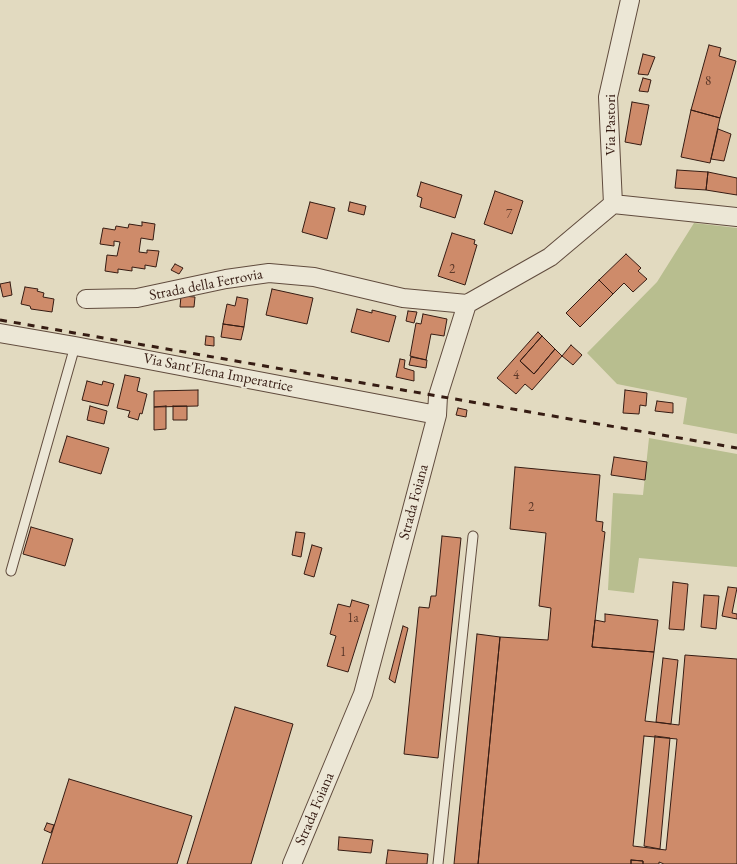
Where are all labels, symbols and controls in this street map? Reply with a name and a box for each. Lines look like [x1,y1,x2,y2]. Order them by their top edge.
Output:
house number: 8 [705,73,711,89]
street label: Via Pastori [602,94,620,156]
house number: 7 [506,206,512,222]
house number: 2 [449,261,455,277]
street label: Strada della Ferrovia [148,265,264,305]
street label: Via Sant'Elena Imperatrice [142,350,294,396]
house number: 4 [513,367,519,383]
street label: Strada Foiana [395,462,433,542]
house number: 2 [528,499,534,515]
house number: 1a [347,610,359,626]
house number: 1 [340,644,346,660]
street label: Strada Foiana [292,770,338,848]

